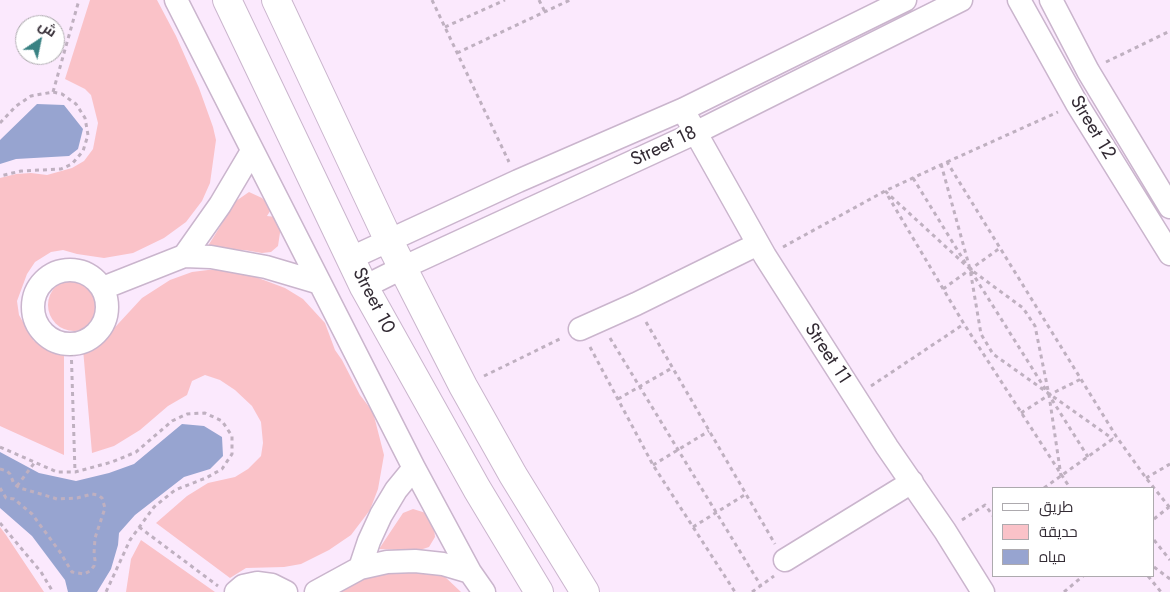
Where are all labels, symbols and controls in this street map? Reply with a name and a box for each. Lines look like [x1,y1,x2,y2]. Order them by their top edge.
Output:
north arrow [15,15,65,65]
text: ش [35,15,61,42]
street label: Street 12 [1064,92,1120,164]
street label: Street 18 [627,122,701,172]
street label: Street 10 [347,264,399,338]
street label: Street 11 [799,319,855,389]
legend [992,487,1155,577]
text: طريق [1039,496,1073,518]
text: حديقة [1039,521,1078,543]
text: مياه [1039,546,1066,568]

